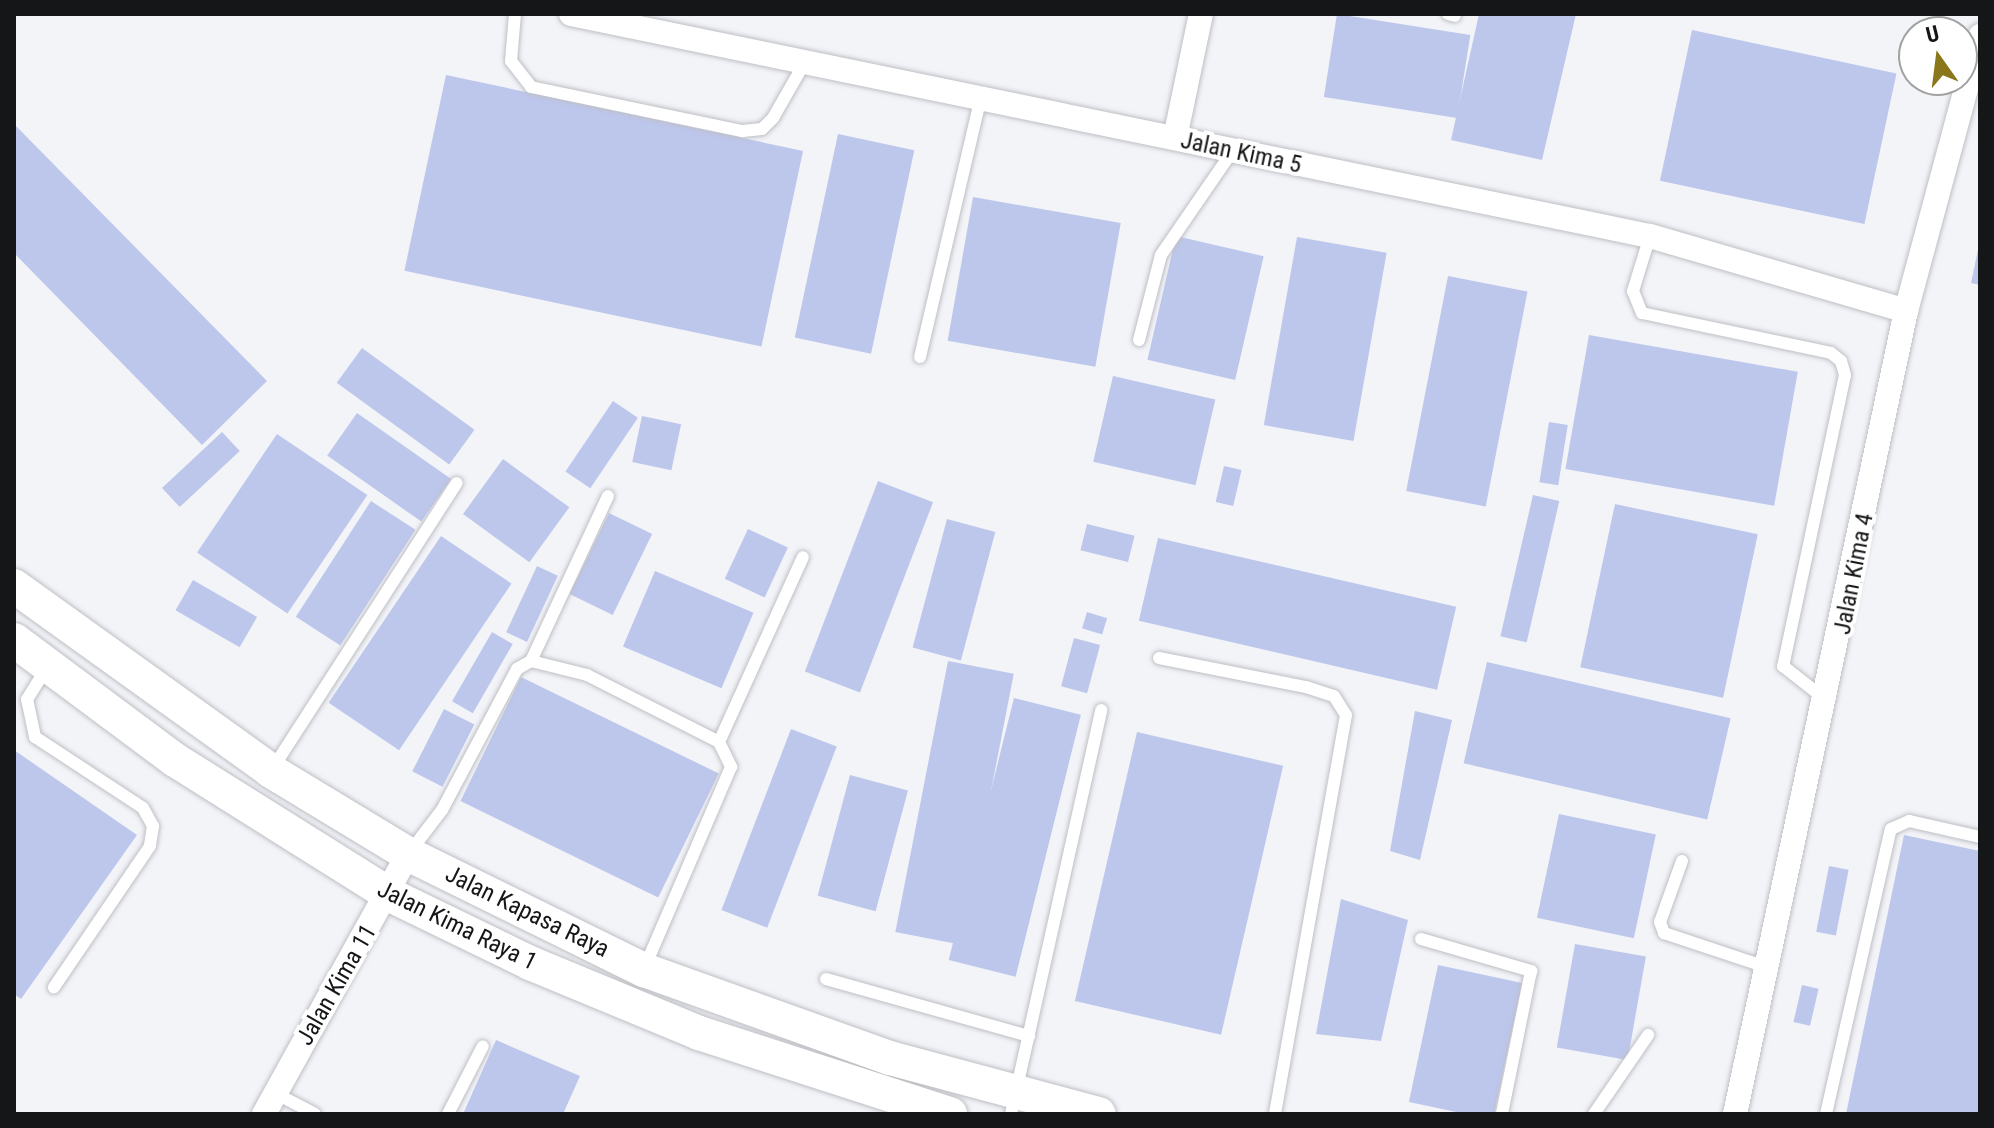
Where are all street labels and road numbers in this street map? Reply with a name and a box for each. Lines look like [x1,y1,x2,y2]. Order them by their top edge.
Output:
street label: Jalan Kima 5 [1178,126,1304,180]
street label: Jalan Kima 4 [1828,511,1880,637]
street label: Jalan Kapasa Raya [440,860,614,964]
street label: Jalan Kima Raya 1 [373,875,541,977]
street label: Jalan Kima 11 [291,920,383,1050]

